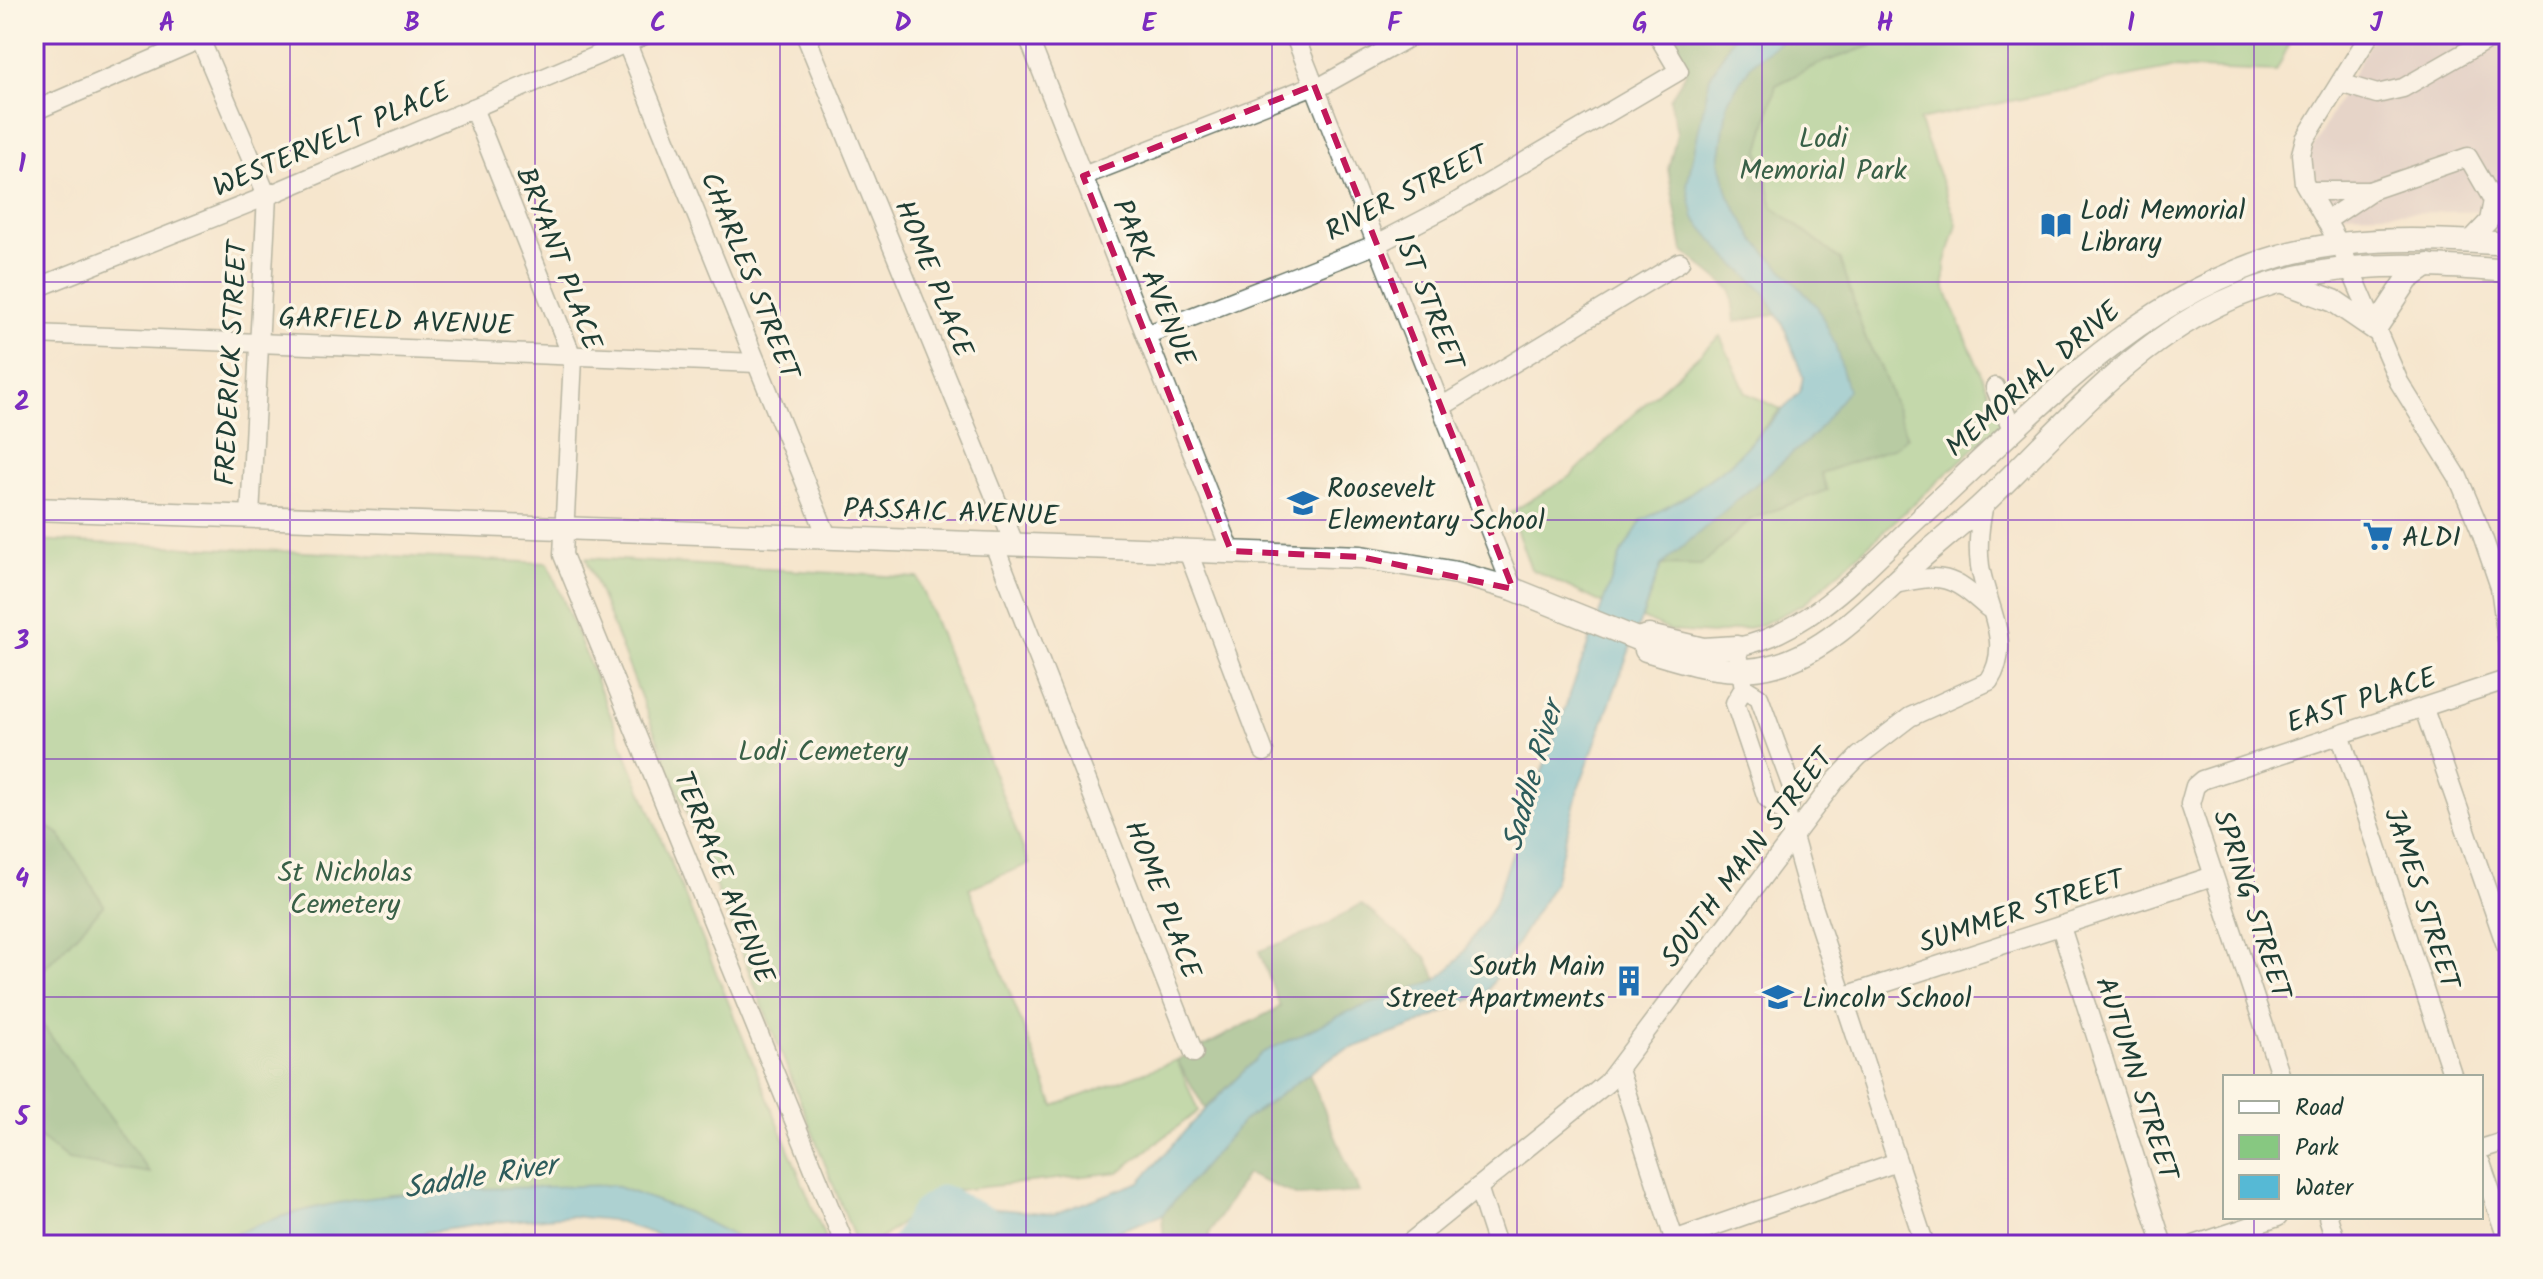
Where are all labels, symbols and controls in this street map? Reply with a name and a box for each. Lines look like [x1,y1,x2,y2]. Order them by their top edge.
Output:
text: A [159,3,175,45]
text: B [404,3,420,45]
text: C [650,3,666,45]
text: D [894,3,912,45]
text: E [1142,3,1158,45]
text: F [1387,3,1403,45]
text: G [1632,3,1648,45]
text: H [1877,3,1894,45]
text: I [2127,3,2135,45]
text: J [2370,3,2384,45]
street label: WESTERVELT PLACE [206,70,458,211]
park label: Lodi Memorial Park [1739,117,1908,194]
street label: RIVER STREET [1318,133,1498,255]
text: 1 [18,144,26,186]
street label: BRYANT PLACE [502,161,614,358]
street label: CHARLES STREET [686,165,812,389]
place label: Lodi Memorial Library [2080,189,2246,266]
street label: HOME PLACE [881,193,985,365]
street label: PARK AVENUE [1099,193,1207,374]
library icon: Lodi Memorial Library [2039,208,2073,242]
street label: 1ST STREET [1380,227,1476,379]
street label: FREDERICK STREET [204,237,261,487]
street label: MEMORIAL DRIVE [1936,290,2132,469]
street label: GARFIELD AVENUE [278,296,515,349]
text: 2 [14,382,30,424]
place label: Roosevelt Elementary School [1327,467,1545,544]
school or university icon: Roosevelt Elementary School [1286,486,1320,520]
street label: PASSAIC AVENUE [842,487,1060,540]
place label: ALDI [2402,516,2461,561]
supermarket icon: ALDI [2361,519,2395,553]
text: 3 [14,621,29,663]
street label: EAST PLACE [2281,656,2443,747]
water label: Saddle River [1490,690,1580,857]
park label: Lodi Cemetery [738,730,909,775]
street label: SOUTH MAIN STREET [1650,737,1847,978]
street label: TERRACE AVENUE [660,765,786,992]
street label: JAMES STREET [2370,802,2472,997]
street label: SPRING STREET [2199,804,2303,1007]
street label: HOME PLACE [1111,814,1213,986]
park label: St Nicholas Cemetery [278,851,412,928]
street label: SUMMER STREET [1913,857,2132,967]
text: 4 [15,859,29,901]
place label: South Main Street Apartments [1387,945,1605,1022]
building icon: South Main Street Apartments [1612,964,1646,998]
street label: AUTUMN STREET [2082,971,2190,1188]
place label: Lincoln School [1802,977,1972,1022]
school or university icon: Lincoln School [1761,980,1795,1014]
legend [2223,1075,2483,1219]
text: Road [2295,1089,2344,1128]
text: 5 [14,1097,30,1139]
text: Park [2295,1129,2339,1168]
water label: Saddle River [401,1141,566,1214]
text: Water [2295,1169,2355,1208]

